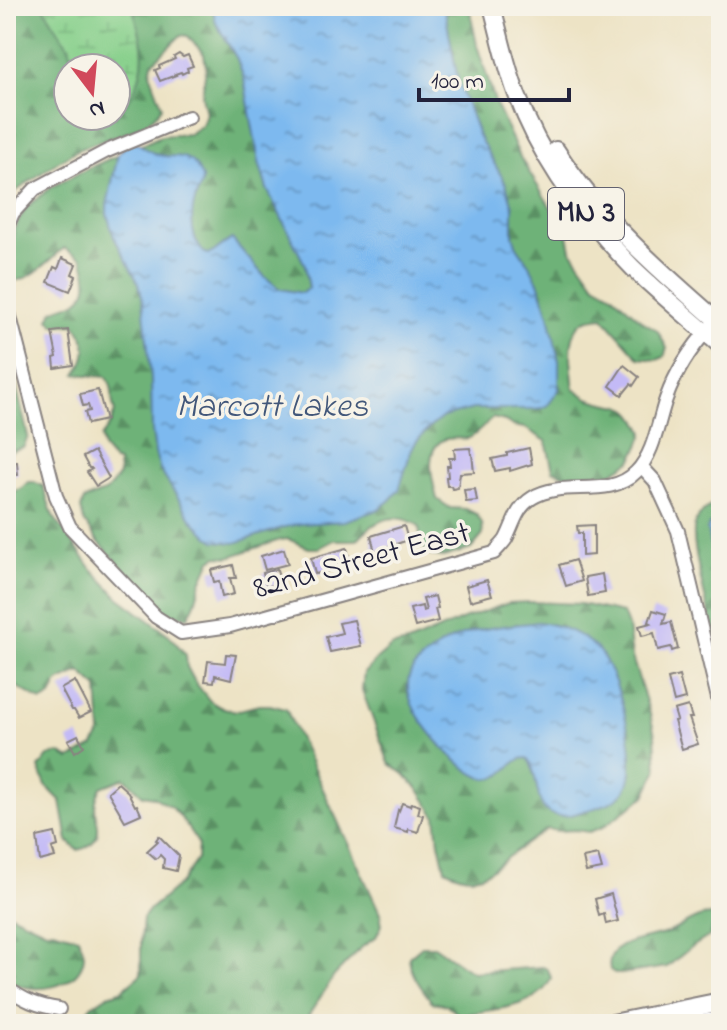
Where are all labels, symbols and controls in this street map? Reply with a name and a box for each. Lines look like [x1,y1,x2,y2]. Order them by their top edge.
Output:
north arrow [52,52,132,132]
scale bar [419,52,569,102]
text: 100 m [431,65,484,100]
text: N [85,91,108,126]
road number: MN 3 [548,188,624,240]
water label: Marcott Lakes [176,383,369,433]
street label: 82nd Street East [249,511,476,613]

